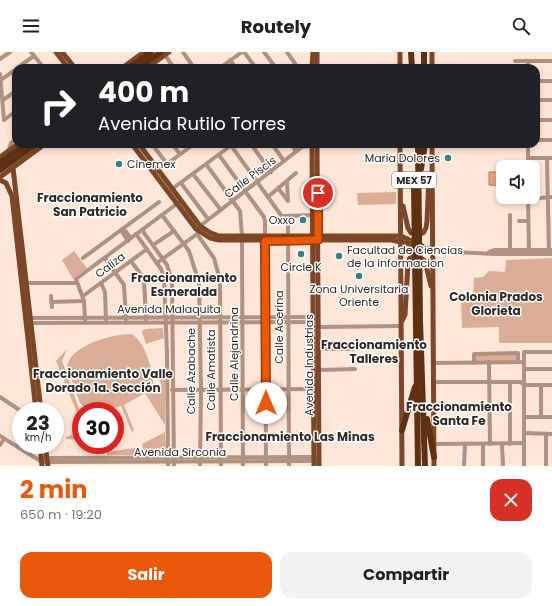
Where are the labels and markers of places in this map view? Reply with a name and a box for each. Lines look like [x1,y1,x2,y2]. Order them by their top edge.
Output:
place label: María Dolores [365,150,440,166]
marker: María Dolores [443,153,453,163]
place label: Cinemex [127,156,176,172]
marker: Cinemex [114,159,124,169]
pin [301,176,335,210]
place label: Oxxo [269,212,295,228]
marker: Oxxo [298,215,308,225]
place label: Facultad de Ciencias de la informacion [347,242,463,271]
marker: Circle K [296,249,306,259]
marker: Facultad de Ciencias de la informacion [334,251,344,261]
place label: Circle K [280,259,322,275]
marker: Zona Universitaria Oriente [354,271,364,281]
place label: Zona Universitaria Oriente [310,281,408,310]

